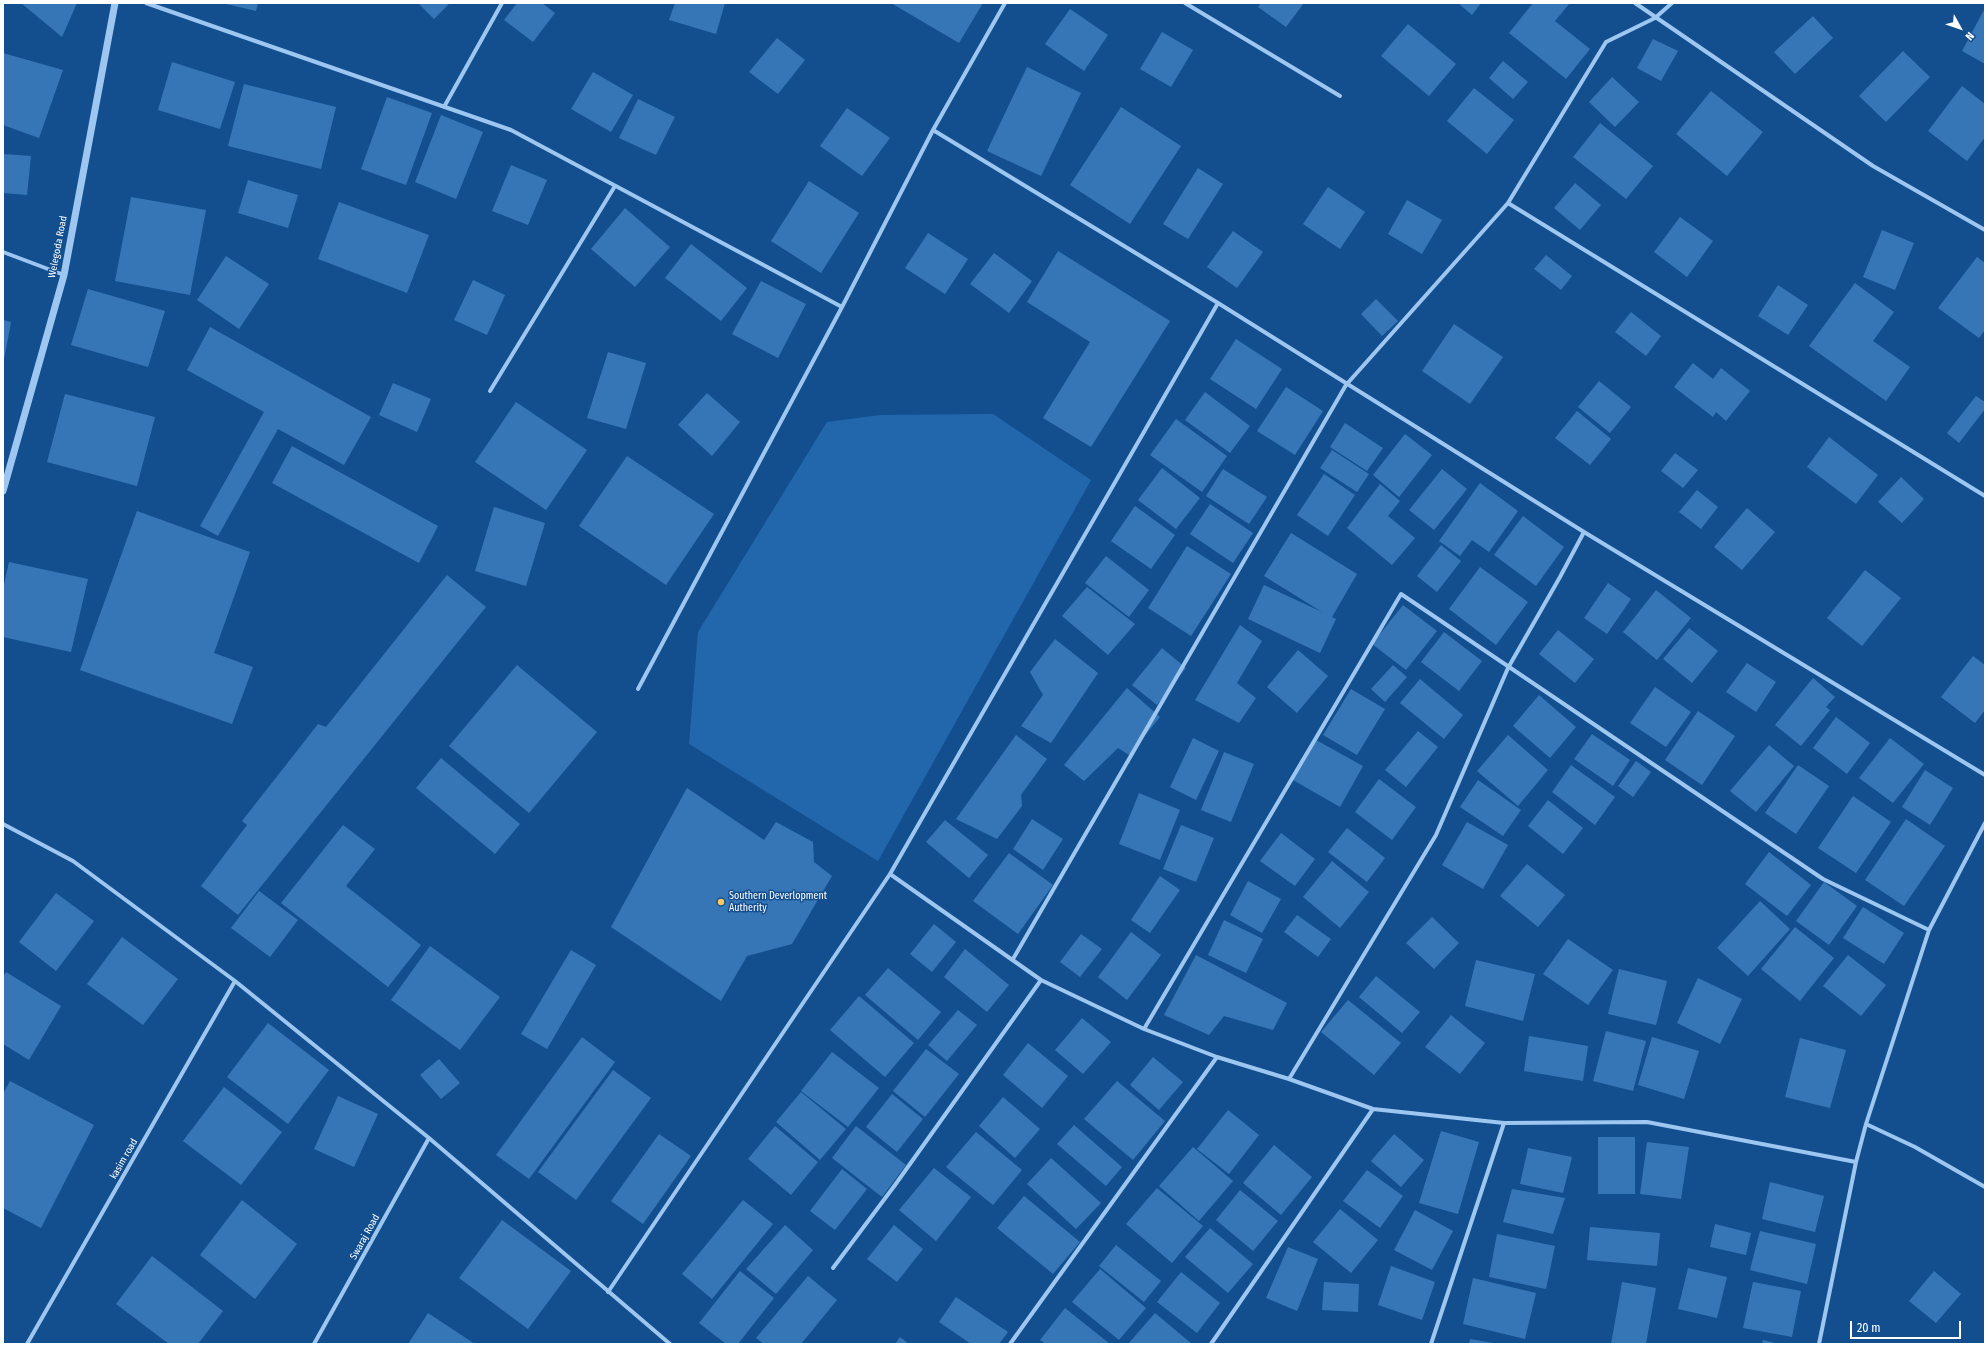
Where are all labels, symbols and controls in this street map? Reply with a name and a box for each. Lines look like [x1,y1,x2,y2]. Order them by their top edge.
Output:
north arrow [1940,8,1980,48]
text: N [1962,29,1977,43]
street label: Welegoda Road [46,215,70,279]
place label: Southern Deverlopment Autherity [729,890,827,914]
marker: Southern Deverlopment Autherity [716,897,726,907]
street label: kasim road [108,1137,140,1181]
street label: Swaraj Road [348,1212,382,1262]
scale bar [1852,1313,1963,1339]
text: 20 m [1857,1321,1881,1335]

